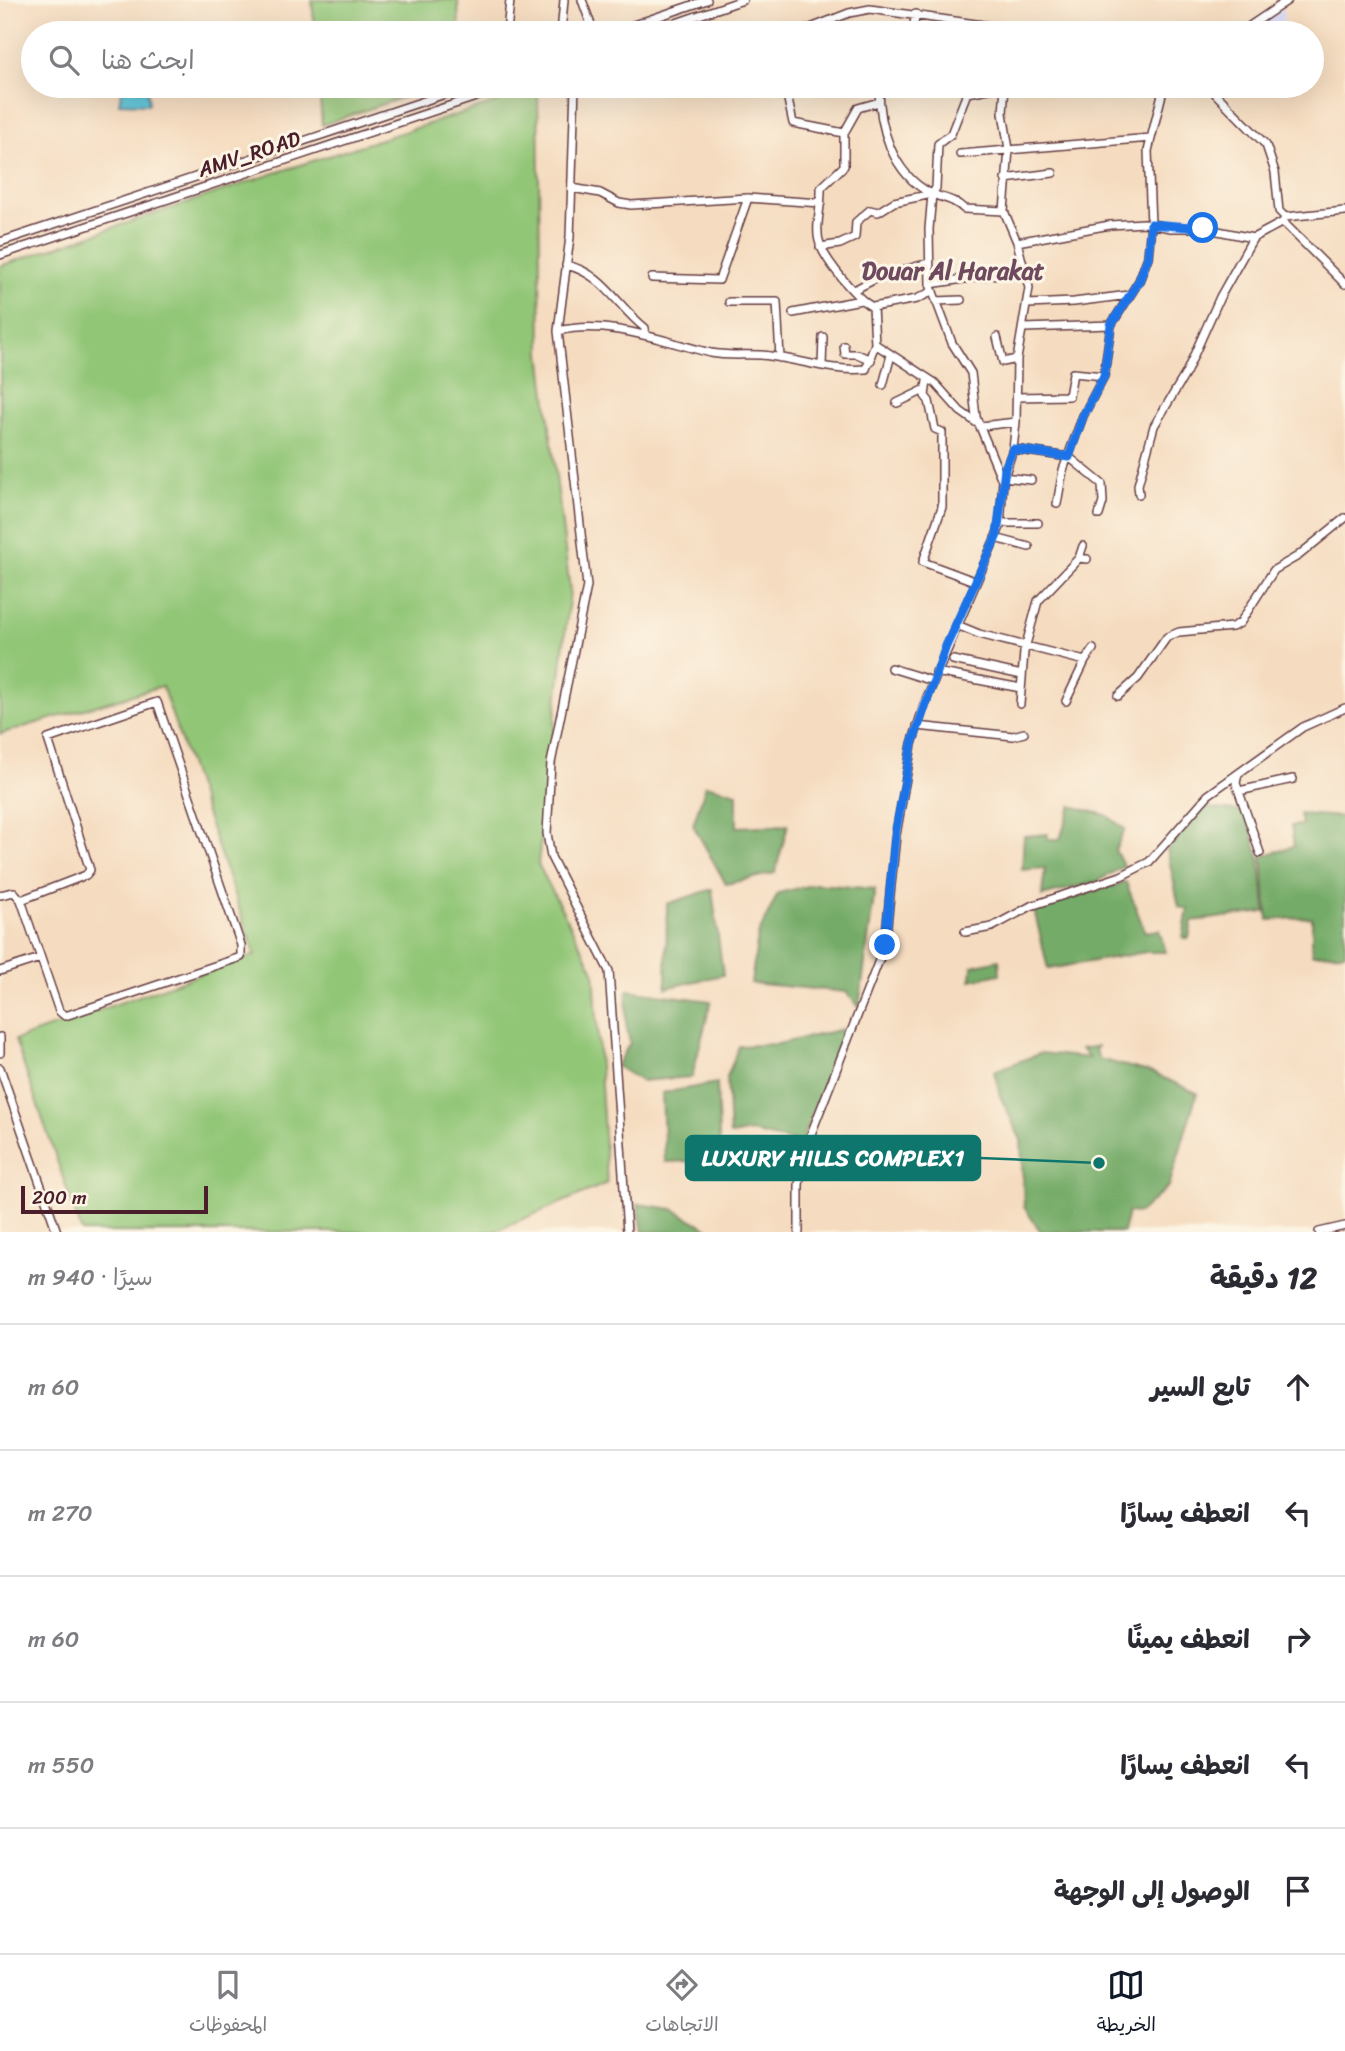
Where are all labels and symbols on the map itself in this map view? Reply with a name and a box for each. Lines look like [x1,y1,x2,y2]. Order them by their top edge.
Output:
street label: AMV_ROAD [192,119,306,189]
route start [1187,212,1218,243]
district label: Douar Al Harakat [862,250,1045,292]
route end [869,929,900,960]
callout: LUXURY HILLS COMPLEX1 [686,1136,980,1180]
text: LUXURY HILLS COMPLEX1 [702,1138,965,1179]
scale bar [21,1183,208,1215]

